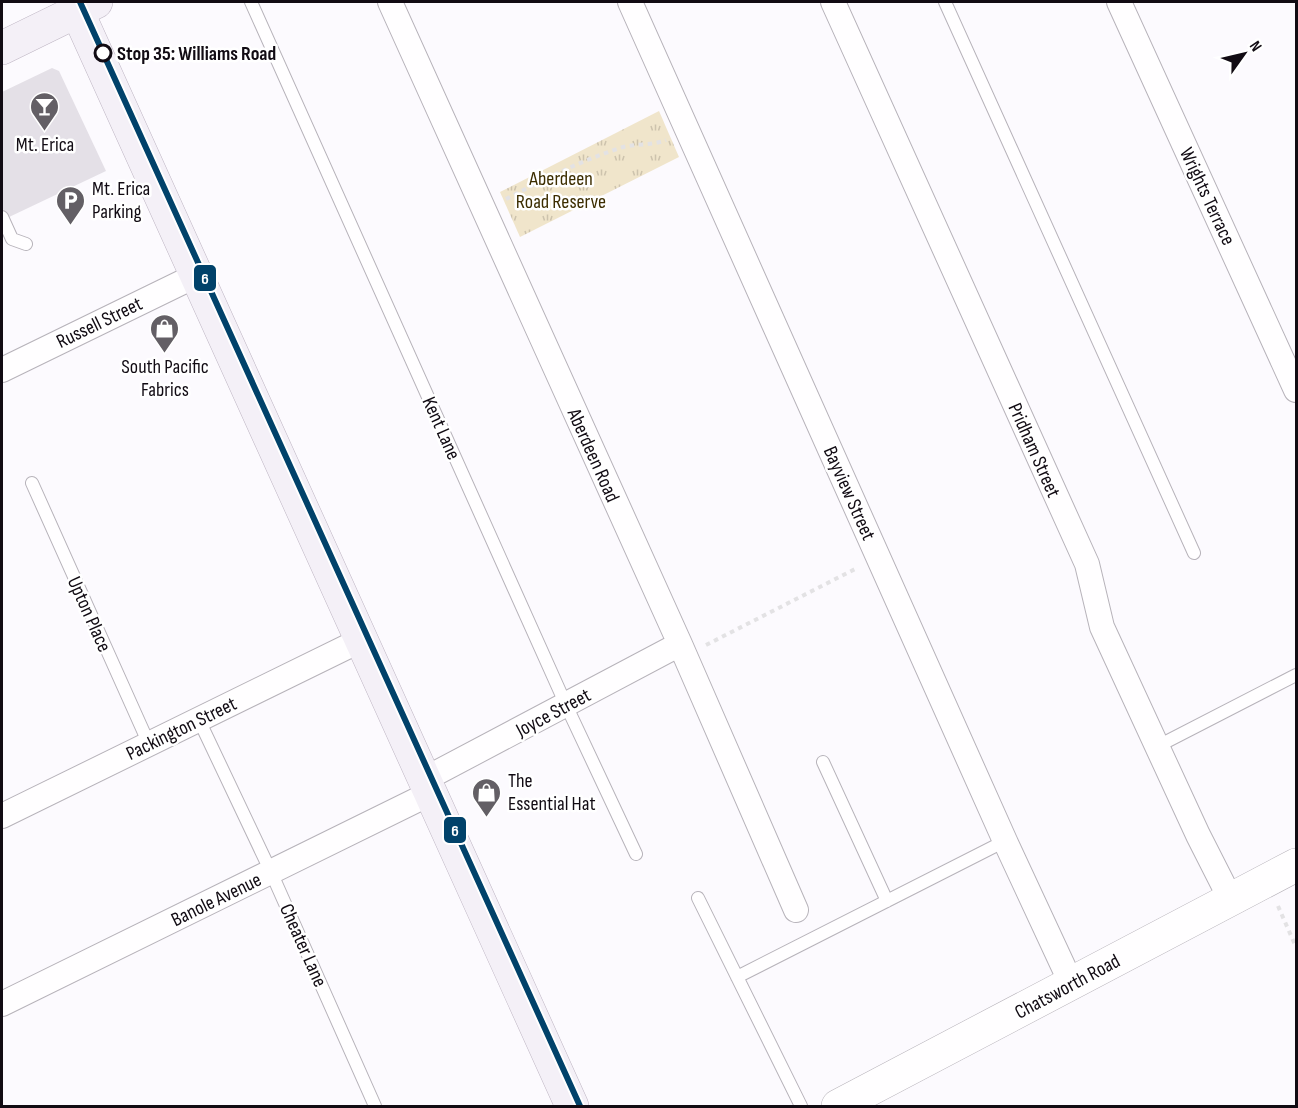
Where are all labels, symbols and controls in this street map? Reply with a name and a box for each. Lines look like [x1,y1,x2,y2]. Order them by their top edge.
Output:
north arrow [1214,24,1274,84]
text: N [1245,38,1265,55]
place label: Stop 35: Williams Road [117,42,276,66]
marker: Stop 35: Williams Road [94,44,112,62]
bar icon: Mt. Erica [29,90,61,132]
place label: Mt. Erica [16,133,74,157]
street label: Wrights Terrace [1174,144,1240,249]
park label: Aberdeen Road Reserve [516,167,606,214]
place label: Mt. Erica Parking [92,177,150,224]
parking icon: Mt. Erica Parking [55,184,87,226]
line badge: 6 [193,264,217,292]
text: 6 [201,270,209,289]
street label: Russell Street [53,292,146,354]
shop icon: South Pacific Fabrics [149,312,181,354]
place label: South Pacific Fabrics [121,355,209,402]
street label: Kent Lane [417,393,466,464]
street label: Pridham Street [1003,400,1066,501]
street label: Aberdeen Road [561,404,624,506]
street label: Bayview Street [818,443,880,544]
street label: Upton Place [62,573,116,656]
street label: Joyce Street [511,683,595,743]
street label: Packington Street [122,692,241,766]
place label: The Essential Hat [508,769,596,816]
shop icon: The Essential Hat [471,776,503,818]
line badge: 6 [443,816,467,844]
text: 6 [451,822,459,841]
street label: Banole Avenue [167,868,265,932]
street label: Cheater Lane [274,900,332,991]
street label: Chatsworth Road [1011,949,1124,1025]

